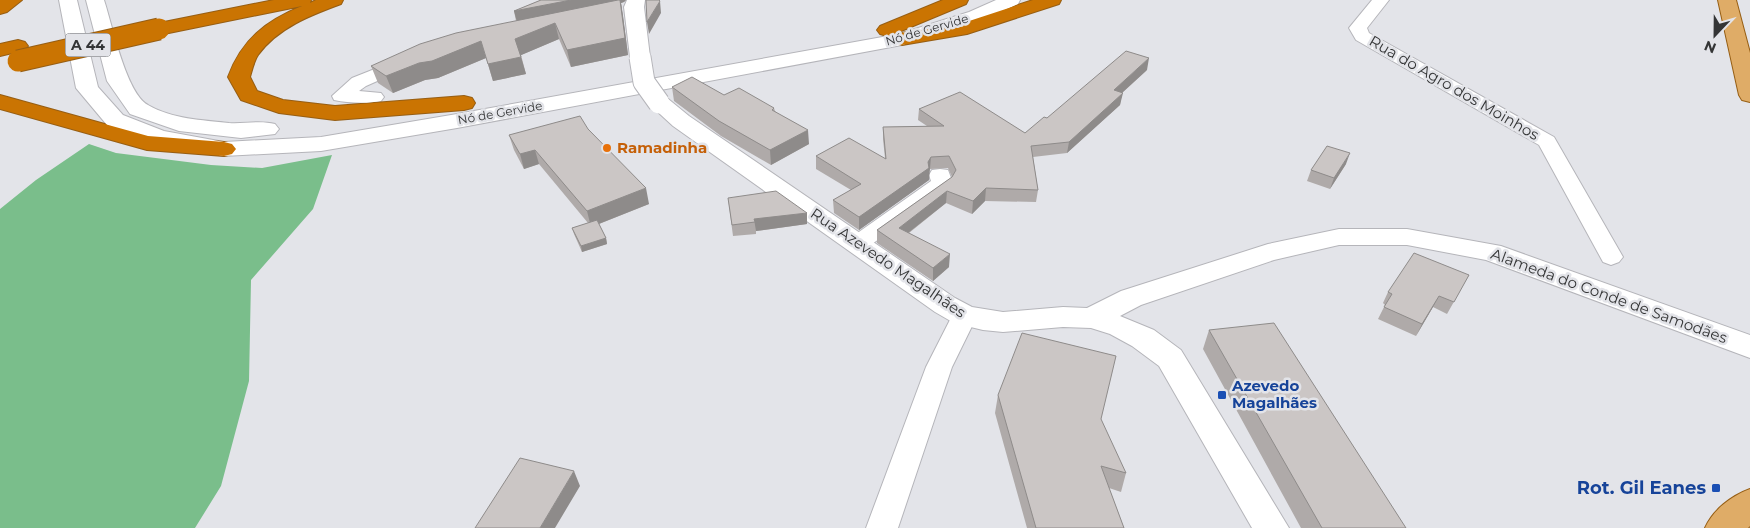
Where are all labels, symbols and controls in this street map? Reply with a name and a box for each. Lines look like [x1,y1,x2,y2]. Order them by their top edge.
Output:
north arrow [1690,10,1740,60]
street label: Nó de Gervide [884,11,970,49]
street label: Rua do Agro dos Moinhos [1366,31,1543,144]
road number: A 44 [66,34,110,56]
text: N [1702,37,1719,58]
street label: Nó de Gervide [456,98,543,127]
place label: Ramadinha [617,138,707,157]
marker: Ramadinha [601,142,613,154]
street label: Rua Azevedo Magalhães [807,204,969,322]
street label: Alameda do Conde de Samodães [1488,244,1730,347]
place label: Azevedo Magalhães [1231,376,1317,412]
marker: Azevedo Magalhães [1216,389,1228,401]
place label: Rot. Gil Eanes [1577,477,1706,499]
marker: Rot. Gil Eanes [1710,482,1722,494]

